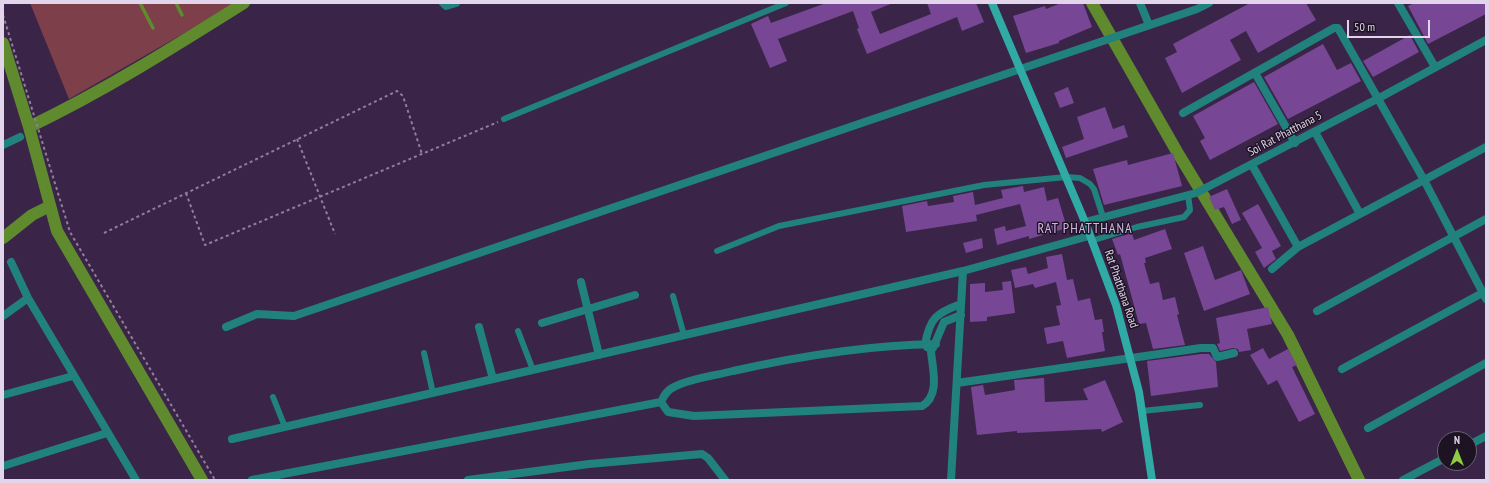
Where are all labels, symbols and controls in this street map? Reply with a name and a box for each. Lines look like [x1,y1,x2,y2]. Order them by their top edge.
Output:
scale bar [1349,12,1432,38]
text: 50 m [1354,19,1375,34]
street label: Soi Rat Phatthana 5 [1245,108,1325,160]
district label: RAT PHATTHANA [1037,221,1133,237]
street label: Rat Phatthana Road [1101,248,1141,330]
north arrow [1437,431,1477,471]
text: N [1454,433,1460,447]

